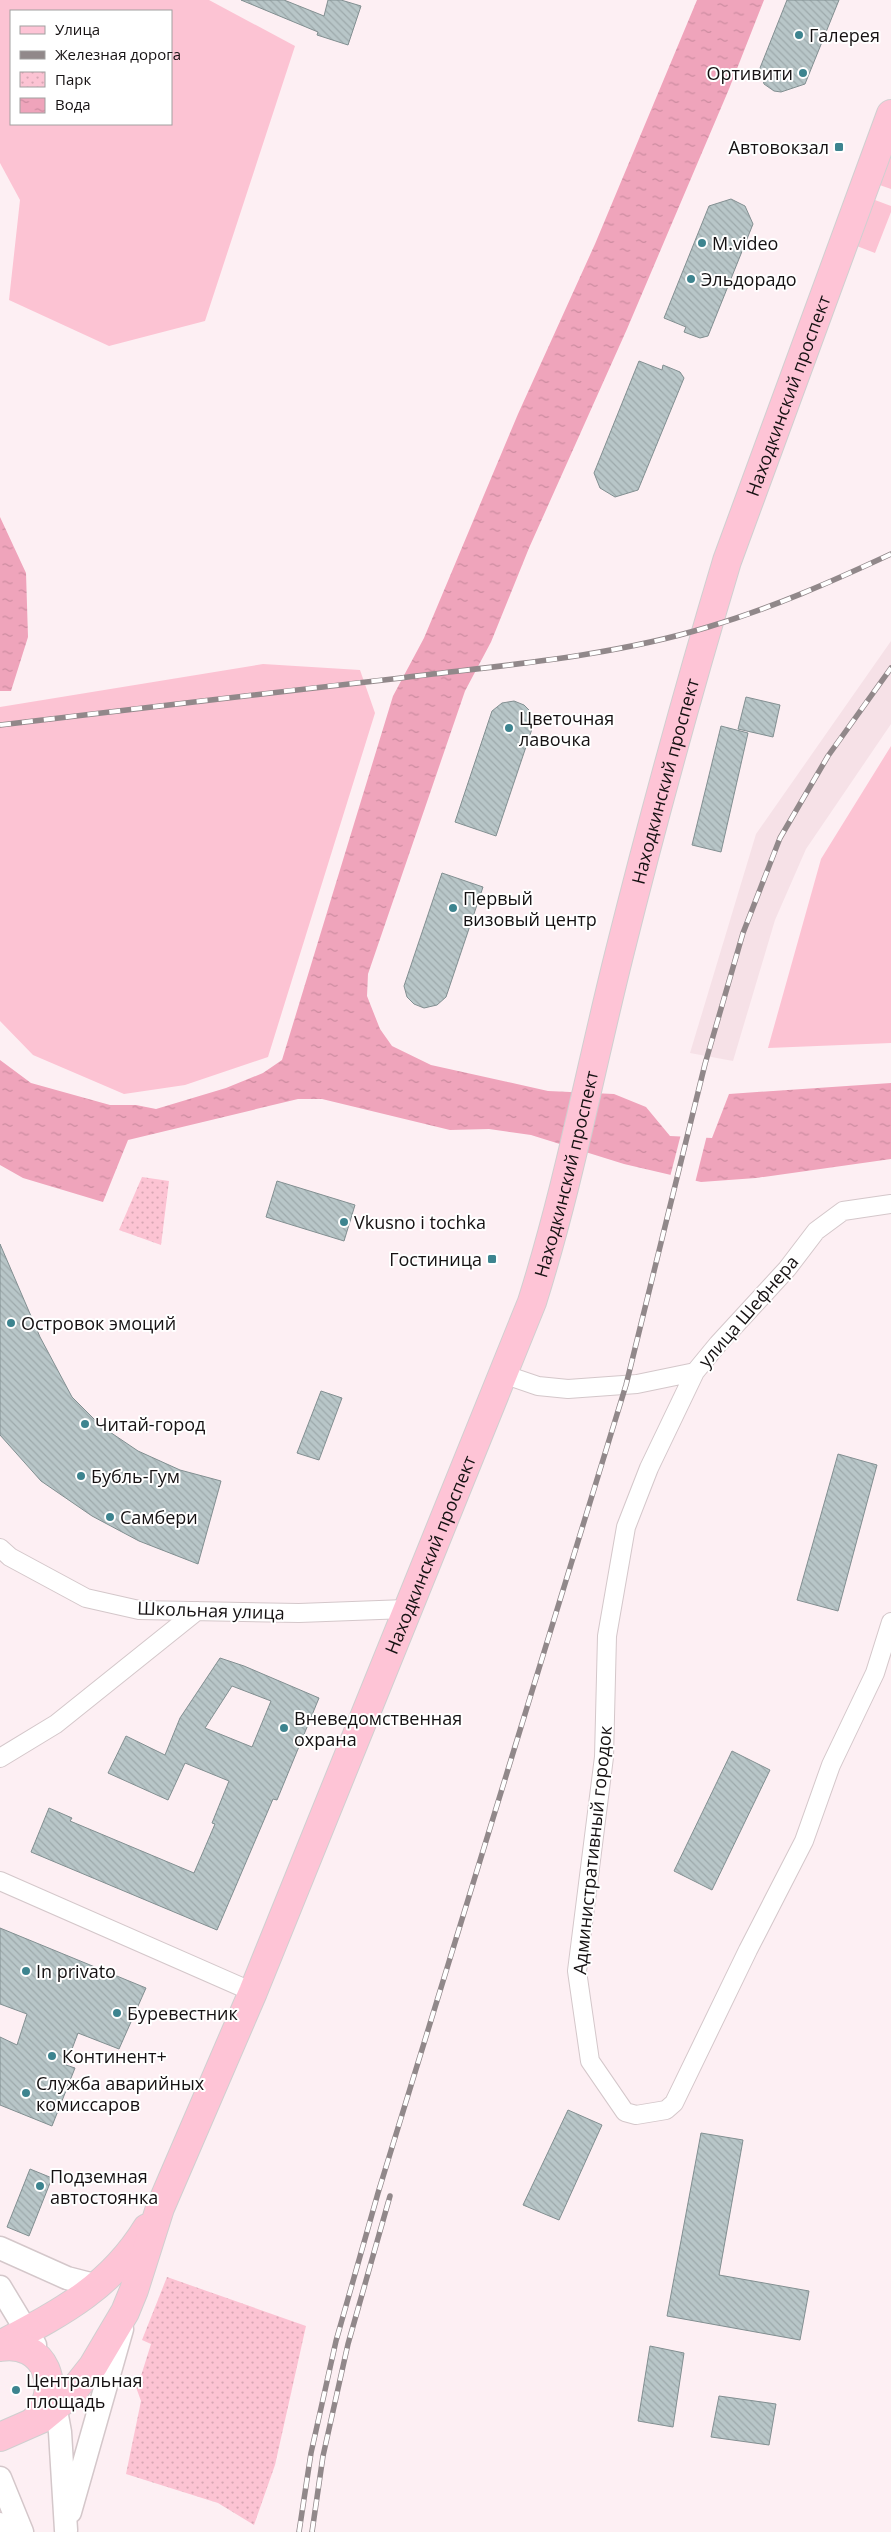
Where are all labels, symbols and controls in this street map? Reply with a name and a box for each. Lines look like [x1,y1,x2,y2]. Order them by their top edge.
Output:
legend [10,10,172,125]
text: Улица [55,19,100,39]
place label: Галерея [809,23,880,47]
marker: Галерея [793,29,805,41]
text: Железная дорога [55,44,181,64]
place label: Ортивити [706,61,793,85]
marker: Ортивити [797,67,809,79]
text: Парк [55,69,91,89]
text: Вода [55,94,91,114]
place label: Автовокзал [729,135,829,159]
marker: Автовокзал [833,141,845,153]
place label: M.video [712,231,778,255]
marker: M.video [696,237,708,249]
place label: Эльдорадо [701,267,797,291]
marker: Эльдорадо [685,273,697,285]
street label: Находкинский проспект [740,291,836,499]
street label: Находкинский проспект [626,675,704,887]
place label: Цветочная лавочка [519,706,614,751]
marker: Цветочная лавочка [503,722,515,734]
place label: Первый визовый центр [463,886,597,931]
marker: Первый визовый центр [447,902,459,914]
street label: Находкинский проспект [528,1068,603,1280]
place label: Vkusno i tochka [354,1210,486,1234]
marker: Vkusno i tochka [338,1216,350,1228]
place label: Гостиница [389,1247,482,1271]
street label: улица Шефнера [693,1250,803,1372]
marker: Гостиница [486,1253,498,1265]
place label: Островок эмоций [21,1311,176,1335]
marker: Островок эмоций [5,1317,17,1329]
place label: Читай-город [95,1412,205,1436]
marker: Читай-город [79,1418,91,1430]
street label: Находкинский проспект [379,1451,481,1657]
place label: Бубль-Гум [91,1464,180,1488]
marker: Бубль-Гум [75,1470,87,1482]
place label: Самбери [120,1505,198,1529]
marker: Самбери [104,1511,116,1523]
street label: Школьная улица [137,1595,285,1625]
place label: Вневедомственная охрана [294,1706,462,1751]
marker: Вневедомственная охрана [278,1722,290,1734]
street label: Административный городок [567,1724,617,1975]
place label: In privato [36,1959,116,1983]
marker: In privato [20,1965,32,1977]
place label: Буревестник [127,2001,239,2025]
marker: Буревестник [111,2007,123,2019]
place label: Континент+ [62,2044,167,2068]
marker: Континент+ [46,2050,58,2062]
place label: Служба аварийных комиссаров [36,2071,205,2116]
marker: Служба аварийных комиссаров [20,2087,32,2099]
place label: Подземная автостоянка [50,2164,158,2209]
marker: Подземная автостоянка [34,2180,46,2192]
place label: Центральная площадь [26,2368,143,2413]
marker: Центральная площадь [10,2384,22,2396]

